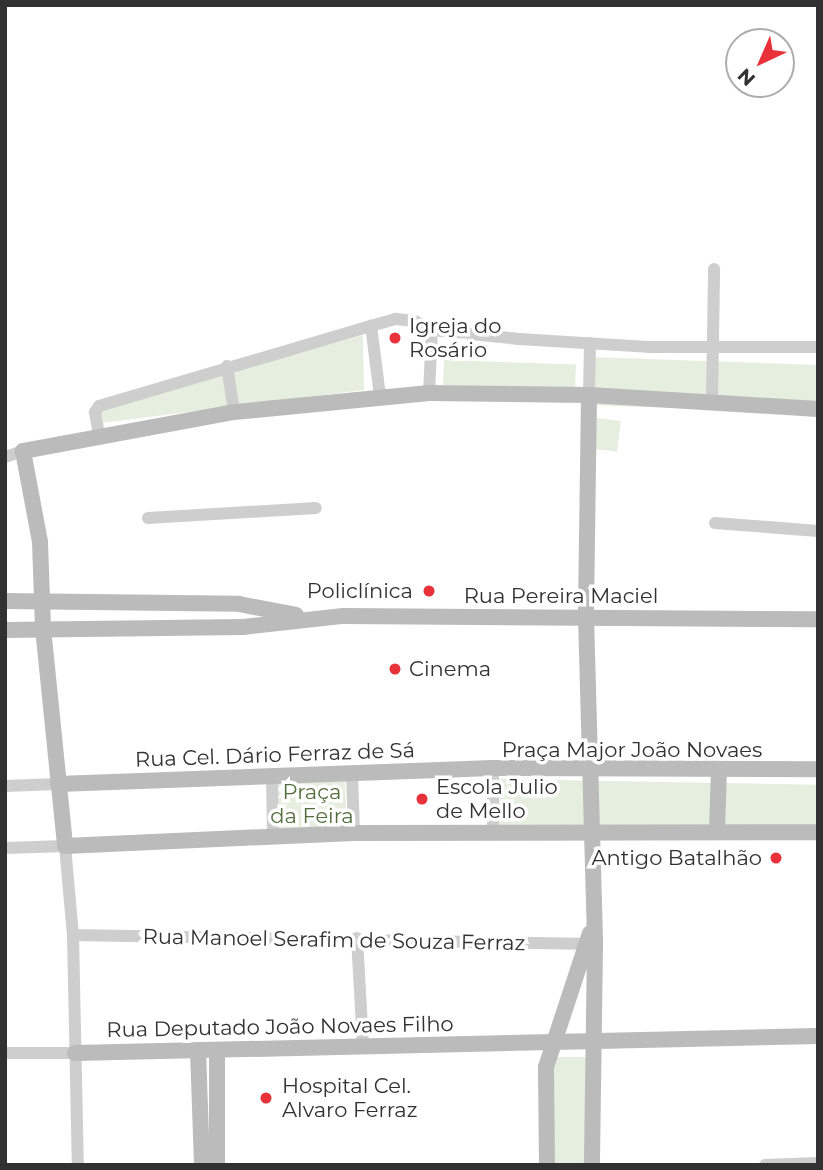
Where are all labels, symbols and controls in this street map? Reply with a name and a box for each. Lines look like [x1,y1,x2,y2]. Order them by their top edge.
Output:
north arrow [725,28,795,98]
text: N [733,63,760,91]
place label: Igreja do Rosário [409,313,501,363]
marker: Igreja do Rosário [387,330,403,346]
place label: Policlínica [307,578,413,604]
marker: Policlínica [419,581,439,601]
street label: Rua Pereira Maciel [464,583,658,609]
place label: Cinema [409,656,491,682]
marker: Cinema [387,661,403,677]
street label: Praça Major João Novaes [502,737,762,763]
street label: Rua Cel. Dário Ferraz de Sá [135,738,415,772]
place label: Escola Julio de Mello [436,774,558,824]
park label: Praça da Feira [270,779,354,829]
marker: Escola Julio de Mello [414,791,430,807]
place label: Antigo Batalhão [591,845,762,871]
marker: Antigo Batalhão [768,850,784,866]
street label: Rua Manoel Serafim de Souza Ferraz [142,924,526,956]
street label: Rua Deputado João Novaes Filho [106,1011,454,1043]
place label: Hospital Cel. Alvaro Ferraz [282,1073,417,1123]
marker: Hospital Cel. Alvaro Ferraz [256,1088,276,1108]

